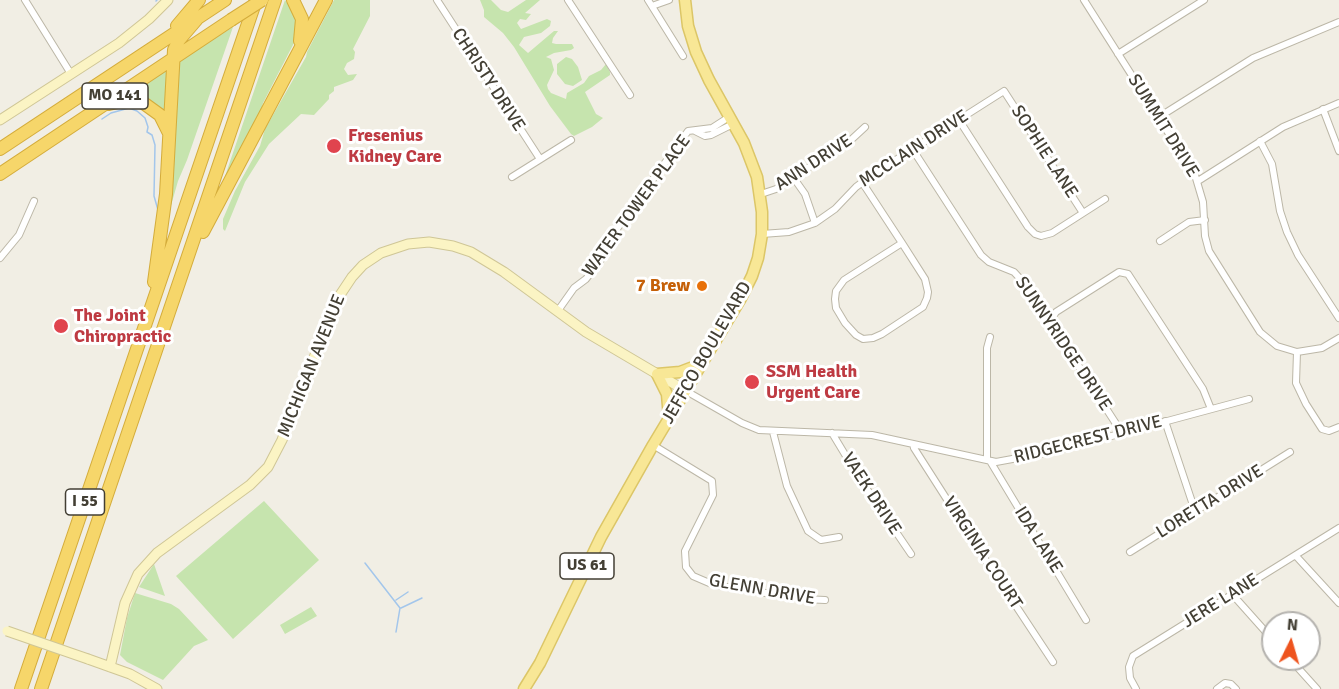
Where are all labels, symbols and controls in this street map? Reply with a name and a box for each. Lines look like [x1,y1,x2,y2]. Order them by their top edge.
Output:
street label: CHRISTY DRIVE [447,24,529,136]
street label: SUMMIT DRIVE [1123,70,1203,182]
road number: MO 141 [82,83,148,109]
street label: SOPHIE LANE [1006,102,1082,202]
street label: MCCLAIN DRIVE [855,106,973,192]
place label: Fresenius Kidney Care [348,125,442,168]
street label: ANN DRIVE [771,130,857,196]
street label: WATER TOWER PLACE [578,131,696,281]
marker: Fresenius Kidney Care [325,137,343,155]
street label: SUNNYRIDGE DRIVE [1010,273,1116,415]
place label: 7 Brew [636,275,690,297]
street label: JEFFCO BOULEVARD [658,278,756,428]
marker: 7 Brew [695,279,709,293]
street label: MICHIGAN AVENUE [274,292,350,440]
place label: The Joint Chiropractic [74,305,171,348]
marker: The Joint Chiropractic [52,317,70,335]
place label: SSM Health Urgent Care [766,361,860,404]
marker: SSM Health Urgent Care [743,373,761,391]
street label: RIDGECREST DRIVE [1012,411,1164,469]
street label: VAEK DRIVE [836,449,906,539]
street label: LORETTA DRIVE [1152,460,1268,544]
road number: I 55 [66,489,104,515]
street label: VIRGINIA COURT [938,493,1026,613]
street label: IDA LANE [1009,503,1067,577]
road number: US 61 [560,553,614,579]
street label: JERE LANE [1179,569,1263,633]
street label: GLENN DRIVE [707,570,817,610]
north arrow [1261,611,1321,671]
text: N [1286,615,1299,636]

